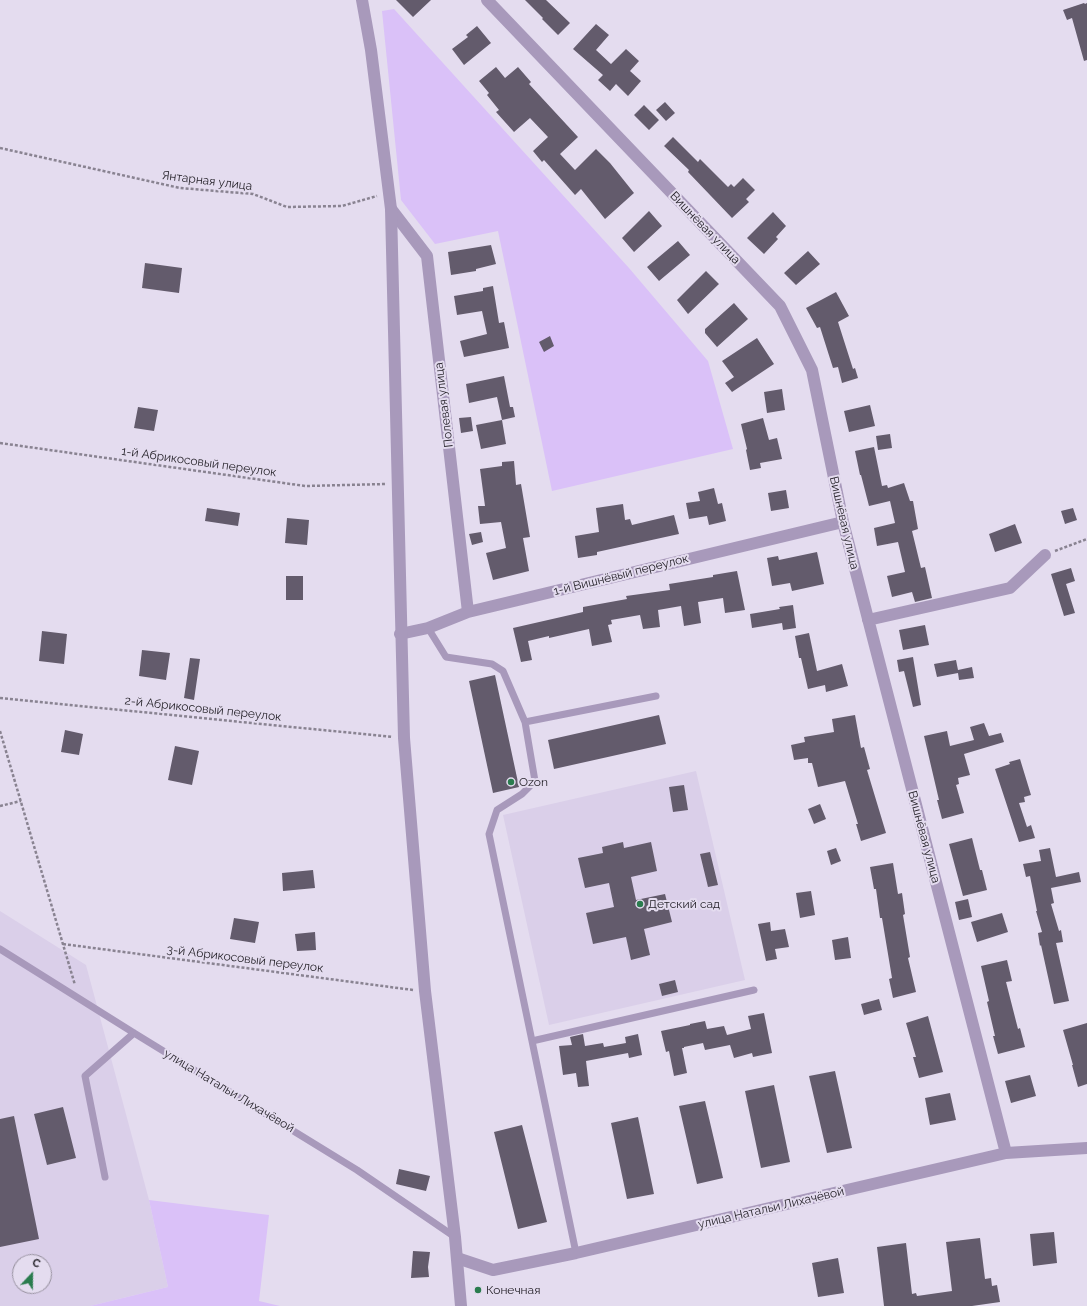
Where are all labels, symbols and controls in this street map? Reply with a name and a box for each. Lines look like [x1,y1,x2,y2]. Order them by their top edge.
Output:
street label: Янтарная улица [161,168,253,194]
street label: Вишнёвая улица [667,189,743,267]
street label: Полевая улица [432,362,456,448]
street label: 1-й Абрикосовый переулок [121,444,277,480]
street label: Вишнёвая улица [826,475,862,571]
street label: 1-й Вишнёвый переулок [552,551,690,599]
street label: 2-й Абрикосовый переулок [124,694,282,724]
place label: Ozon [519,775,548,789]
marker: Ozon [506,777,516,787]
street label: Вишнёвая улица [905,789,943,885]
place label: Детский сад [648,897,720,911]
marker: Детский сад [635,899,645,909]
street label: 3-й Абрикосовый переулок [166,942,324,976]
street label: улица Натальи Лихачёвой [161,1046,297,1136]
street label: улица Натальи Лихачёвой [696,1184,846,1232]
north arrow [12,1254,52,1294]
text: С [30,1256,42,1271]
place label: Конечная [486,1283,540,1297]
marker: Конечная [473,1285,483,1295]

